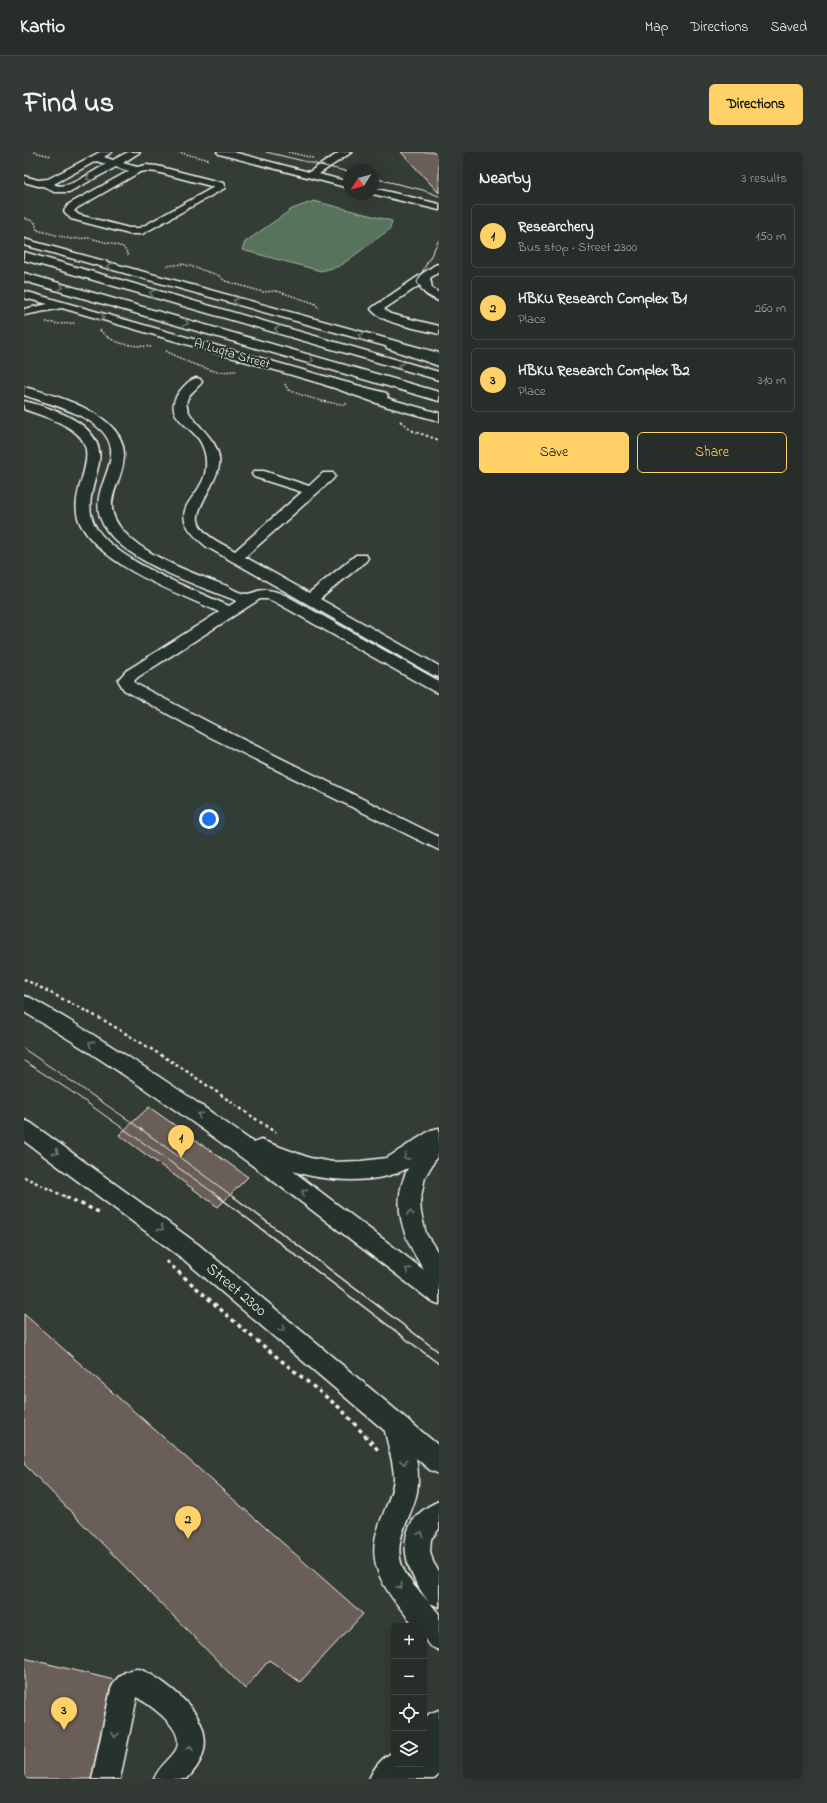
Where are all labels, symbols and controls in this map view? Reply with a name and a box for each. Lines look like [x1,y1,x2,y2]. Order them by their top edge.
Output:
text: Kartio [20,14,65,41]
text: Map [645,17,668,38]
text: Directions [690,17,748,38]
text: Saved [770,17,807,38]
text: Find us [24,84,114,125]
button: Directions [709,84,803,125]
north arrow [343,164,379,200]
text: Nearby [479,166,531,191]
text: 3 results [741,169,787,188]
one-way arrow [86,173,93,180]
text: Researchery [518,216,594,238]
text: 1 [491,227,495,246]
text: 150 m [755,227,786,246]
text: Bus stop · Street 2300 [518,238,637,257]
one-way arrow [107,262,114,271]
one-way arrow [58,283,65,291]
text: HBKU Research Complex B1 [518,288,687,310]
one-way arrow [149,289,156,298]
one-way arrow [232,297,239,306]
text: 2 [490,299,496,318]
text: 260 m [755,299,786,318]
text: Place [518,310,546,329]
one-way arrow [99,312,105,320]
one-way arrow [183,318,190,327]
one-way arrow [273,325,280,334]
one-way arrow [358,332,365,341]
street label: Al Luqta Street [192,334,273,374]
one-way arrow [308,355,315,364]
text: HBKU Research Complex B2 [518,360,690,382]
one-way arrow [398,362,405,370]
text: 3 [490,371,496,390]
text: 310 m [758,371,786,390]
text: Place [518,382,546,401]
button: Save [479,432,629,473]
button: Share [637,432,787,473]
your location [199,809,219,829]
one-way arrow [88,1041,95,1048]
one-way arrow [197,1112,204,1120]
pin: 1 [168,1125,194,1158]
one-way arrow [51,1147,58,1154]
one-way arrow [403,1152,410,1159]
one-way arrow [302,1190,309,1197]
one-way arrow [406,1210,414,1216]
one-way arrow [156,1224,163,1231]
street label: Street 2300 [200,1257,272,1323]
one-way arrow [405,1268,412,1275]
one-way arrow [278,1325,285,1332]
one-way arrow [399,1459,408,1466]
pin: 2 [175,1506,201,1539]
one-way arrow [416,1531,424,1539]
one-way arrow [395,1582,402,1589]
map controls [391,1623,427,1767]
button: + [391,1623,427,1659]
button: − [391,1659,427,1695]
button: locate [391,1695,427,1731]
pin: 3 [51,1697,77,1730]
button: layers [391,1731,427,1767]
one-way arrow [112,1732,120,1738]
one-way arrow [185,1745,193,1751]

